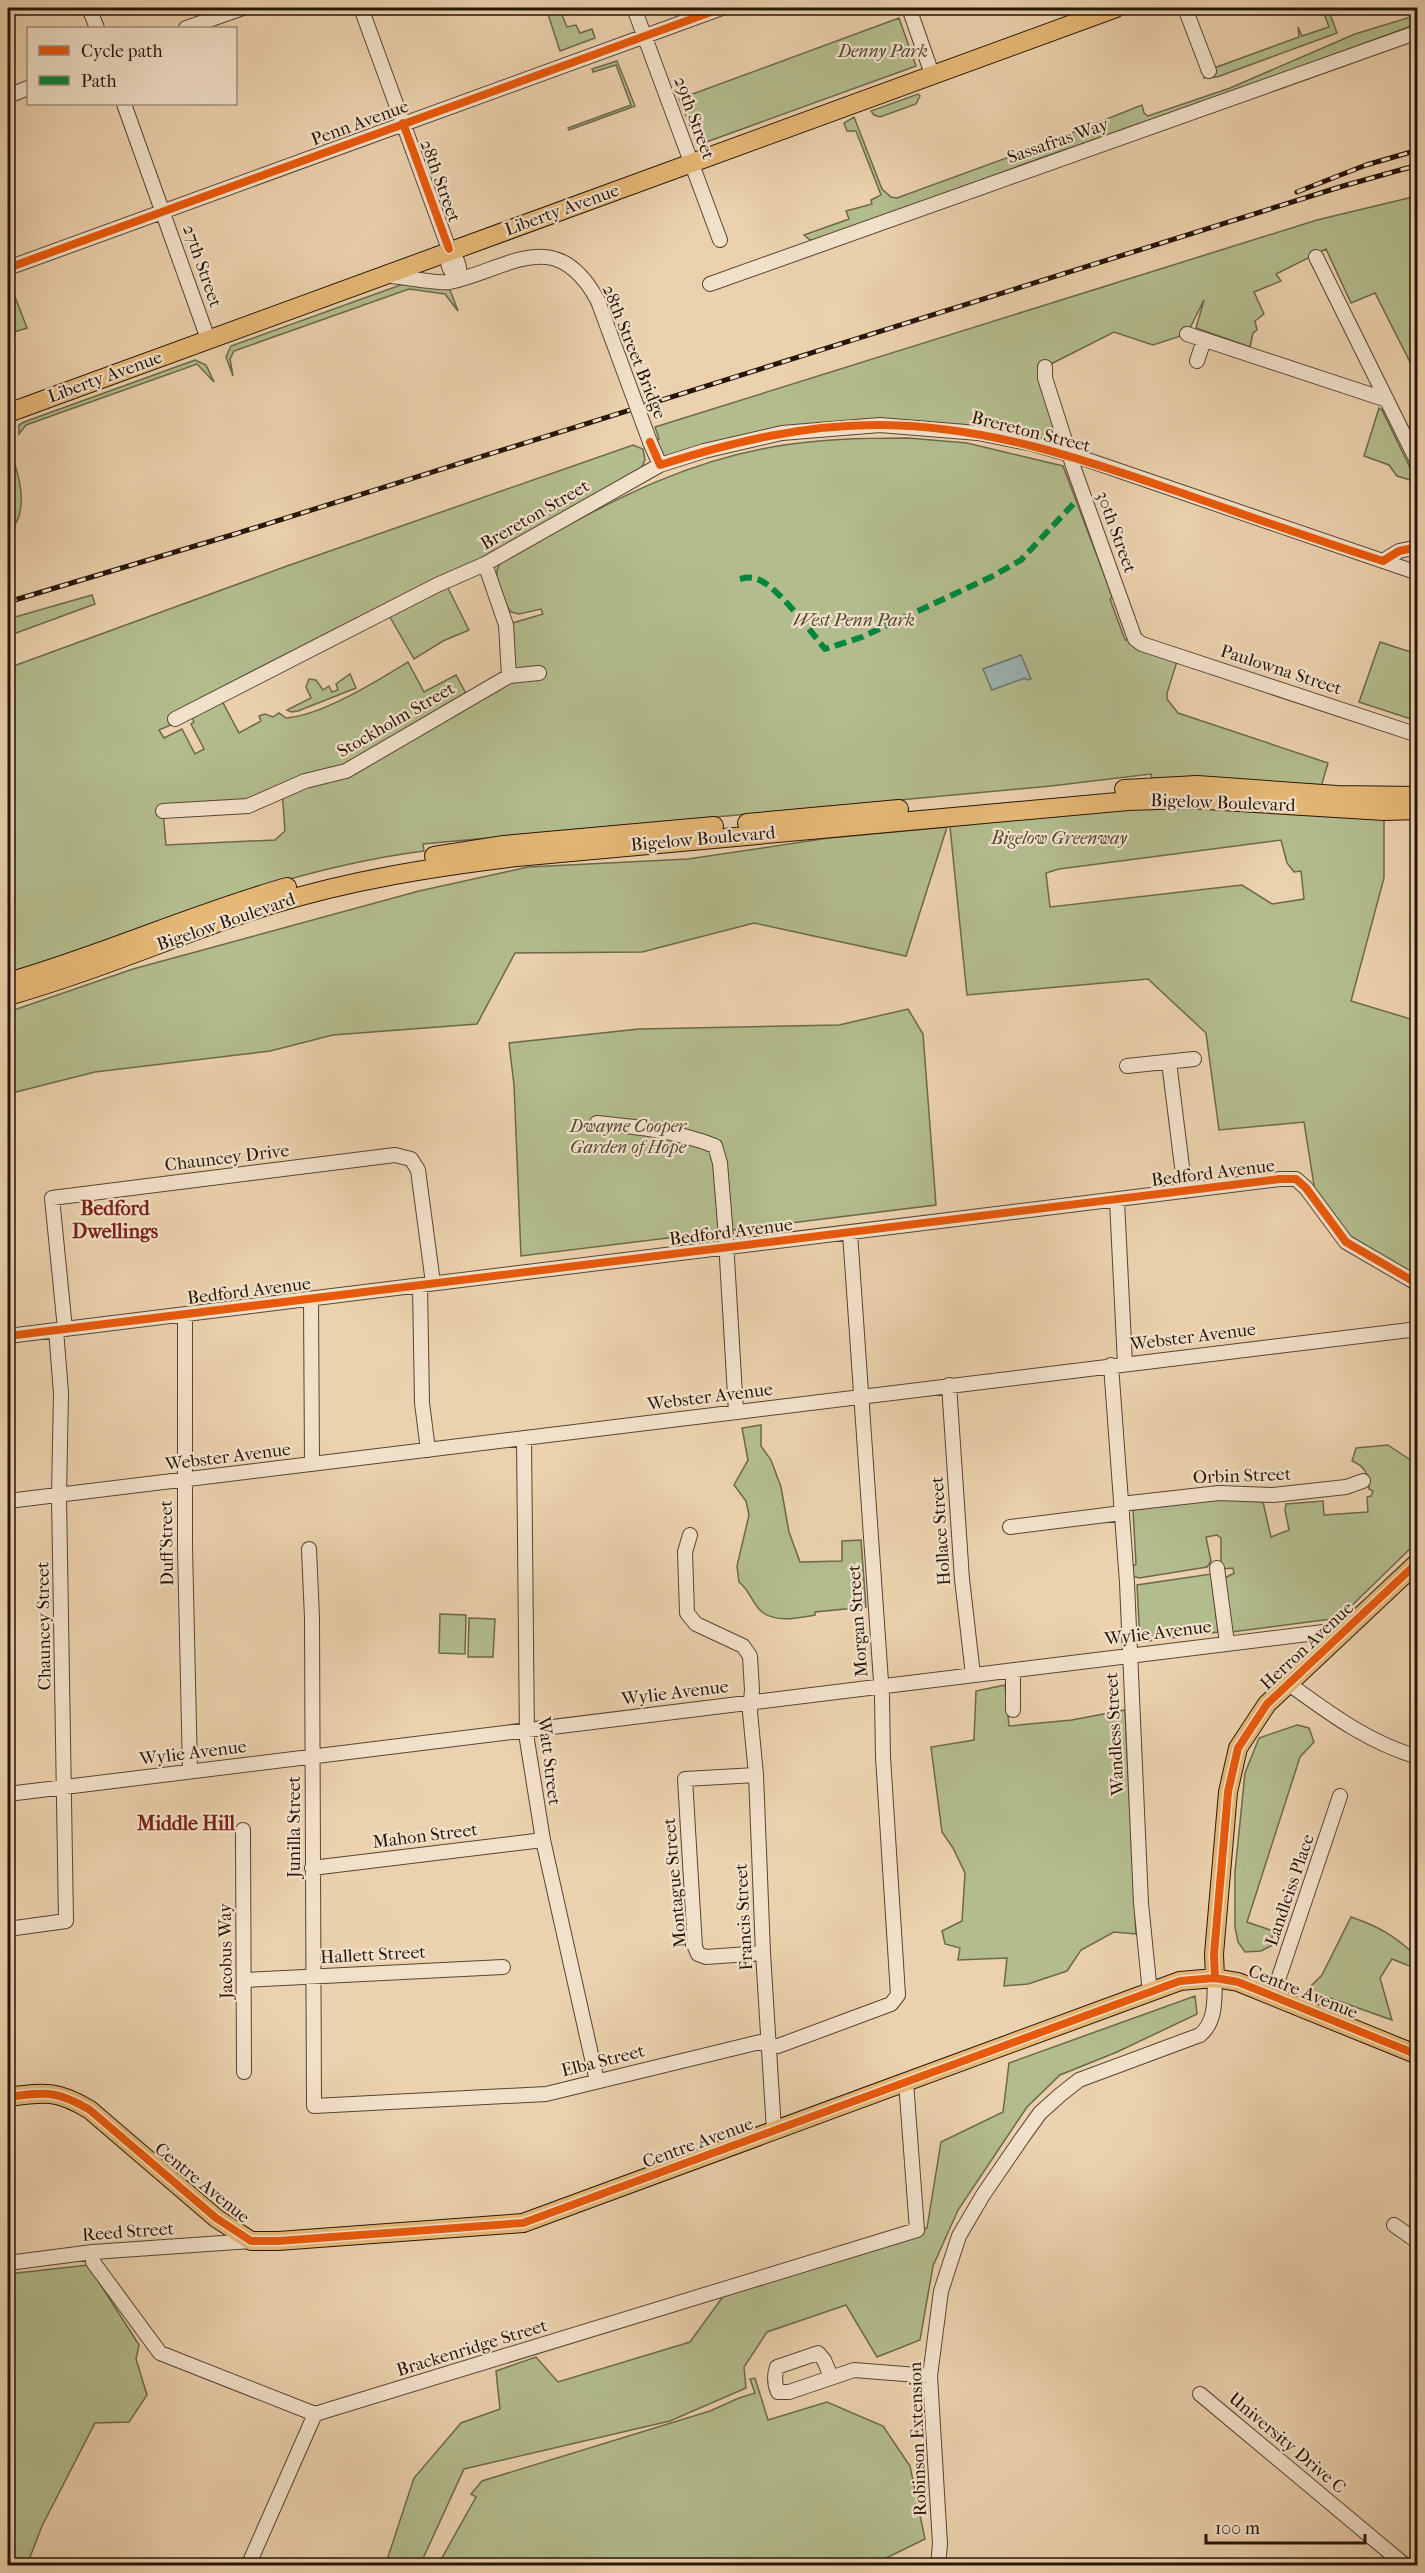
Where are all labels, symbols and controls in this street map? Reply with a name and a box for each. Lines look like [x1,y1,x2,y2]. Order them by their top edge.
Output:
legend [27,27,237,105]
text: Cycle path [81,41,162,62]
park label: Denny Park [837,41,928,62]
text: Path [81,71,117,92]
street label: 29th Street [669,74,719,163]
street label: Penn Avenue [308,96,412,150]
street label: Sassafras Way [1005,113,1113,168]
street label: 28th Street [415,137,465,226]
street label: Liberty Avenue [502,180,622,240]
street label: 27th Street [178,222,226,311]
street label: 28th Street Bridge [597,282,671,422]
street label: Liberty Avenue [45,347,165,407]
street label: Brereton Street [969,407,1093,457]
street label: Brereton Street [477,475,594,555]
street label: 30th Street [1092,488,1141,576]
park label: West Penn Park [793,610,915,631]
street label: Paulowna Street [1218,640,1345,700]
street label: Stockholm Street [333,678,459,762]
street label: Bigelow Boulevard [1150,790,1296,816]
street label: Bigelow Boulevard [630,822,776,856]
park label: Bigelow Greenway [990,828,1127,849]
street label: Bigelow Boulevard [154,888,298,956]
park label: Dwayne Cooper Garden of Hope [569,1116,688,1158]
street label: Chauncey Drive [164,1140,290,1176]
street label: Bedford Avenue [1150,1155,1276,1191]
district label: Bedford Dwellings [72,1197,159,1243]
street label: Bedford Avenue [668,1214,794,1250]
street label: Bedford Avenue [186,1273,312,1309]
street label: Webster Avenue [1128,1319,1257,1355]
street label: Webster Avenue [645,1379,774,1415]
street label: Webster Avenue [163,1439,292,1475]
street label: Orbin Street [1192,1464,1292,1488]
street label: Hollace Street [927,1475,955,1586]
street label: Duff Street [156,1499,178,1586]
street label: Chauncey Street [32,1561,56,1690]
street label: Morgan Street [844,1564,872,1678]
street label: Herron Avenue [1256,1597,1358,1694]
street label: Wylie Avenue [1102,1616,1213,1650]
street label: Wandless Street [1101,1671,1129,1797]
street label: Wylie Avenue [619,1676,730,1710]
street label: Watt Street [533,1715,565,1807]
street label: Wylie Avenue [137,1736,248,1770]
street label: Junilla Street [284,1775,305,1880]
district label: Middle Hill [136,1812,236,1835]
street label: Montague Street [659,1816,691,1949]
street label: Mahon Street [371,1819,479,1853]
street label: Landleiss Place [1261,1831,1319,1949]
street label: Francis Street [731,1862,757,1971]
street label: Jacobus Way [215,1902,237,2001]
street label: Hallett Street [320,1942,427,1968]
street label: Centre Avenue [1245,1961,1361,2024]
street label: Elba Street [559,2040,647,2081]
street label: Centre Avenue [640,2113,756,2173]
street label: Centre Avenue [150,2138,254,2228]
street label: Reed Street [81,2218,175,2246]
street label: Brackenridge Street [394,2315,550,2381]
street label: Robinson Extension [905,2361,931,2517]
street label: University Drive C [1224,2388,1350,2498]
scale bar [1206,2507,1365,2545]
text: 100 m [1215,2518,1260,2539]

